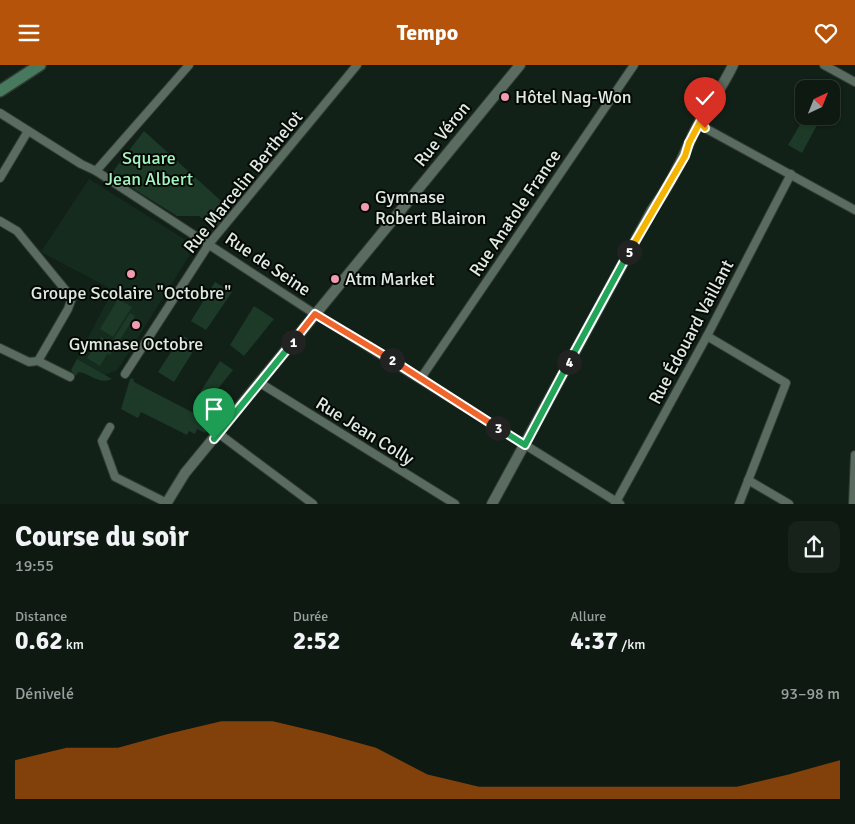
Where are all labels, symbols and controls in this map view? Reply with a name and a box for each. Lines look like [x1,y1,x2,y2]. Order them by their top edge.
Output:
icon: menu [15,19,43,47]
text: Tempo [397,19,458,46]
icon: heart [812,19,840,47]
pin [684,77,726,128]
north arrow [795,80,840,125]
map controls [795,80,840,125]
icon: check [691,84,719,112]
place label: Hôtel Nag-Won [515,86,632,108]
marker: Hôtel Nag-Won [499,91,511,103]
street label: Rue Véron [409,97,475,171]
street label: Rue Marcelin Berthelot [179,106,307,258]
street label: Rue Anatole France [464,145,566,281]
park label: Square Jean Albert [105,147,193,190]
place label: Gymnase Robert Blairon [375,186,486,229]
marker: Gymnase Robert Blairon [359,201,371,213]
street label: Rue de Seine [221,227,315,301]
pin: 5 [616,239,642,265]
text: 5 [626,244,633,261]
street label: Rue Édouard Vaillant [644,256,738,408]
marker: Groupe Scolaire "Octobre" [125,268,137,280]
place label: Atm Market [345,268,435,290]
marker: Atm Market [329,273,341,285]
place label: Groupe Scolaire "Octobre" [31,282,231,304]
marker: Gymnase Octobre [130,319,142,331]
pin: 1 [280,329,306,355]
place label: Gymnase Octobre [69,333,203,355]
text: 1 [290,334,297,351]
pin: 2 [380,347,404,373]
pin: 4 [556,349,582,375]
text: 2 [389,352,396,369]
text: 4 [566,354,573,371]
pin [193,388,235,439]
street label: Rue Jean Colly [312,392,419,470]
icon: arrive [200,395,228,423]
pin: 3 [486,415,510,441]
text: 3 [495,420,502,437]
text: Course du soir [15,520,189,554]
button: share [788,521,840,573]
text: 19:55 [15,556,54,576]
text: Distance [15,608,67,625]
text: Durée [293,608,328,625]
text: Allure [570,608,606,625]
text: 0.62 [15,625,63,656]
text: 2:52 [293,625,341,656]
text: 4:37 [570,625,618,656]
text: km [63,636,84,653]
text: /km [618,636,645,653]
text: Dénivelé [15,684,74,704]
text: 93–98 m [781,684,840,704]

